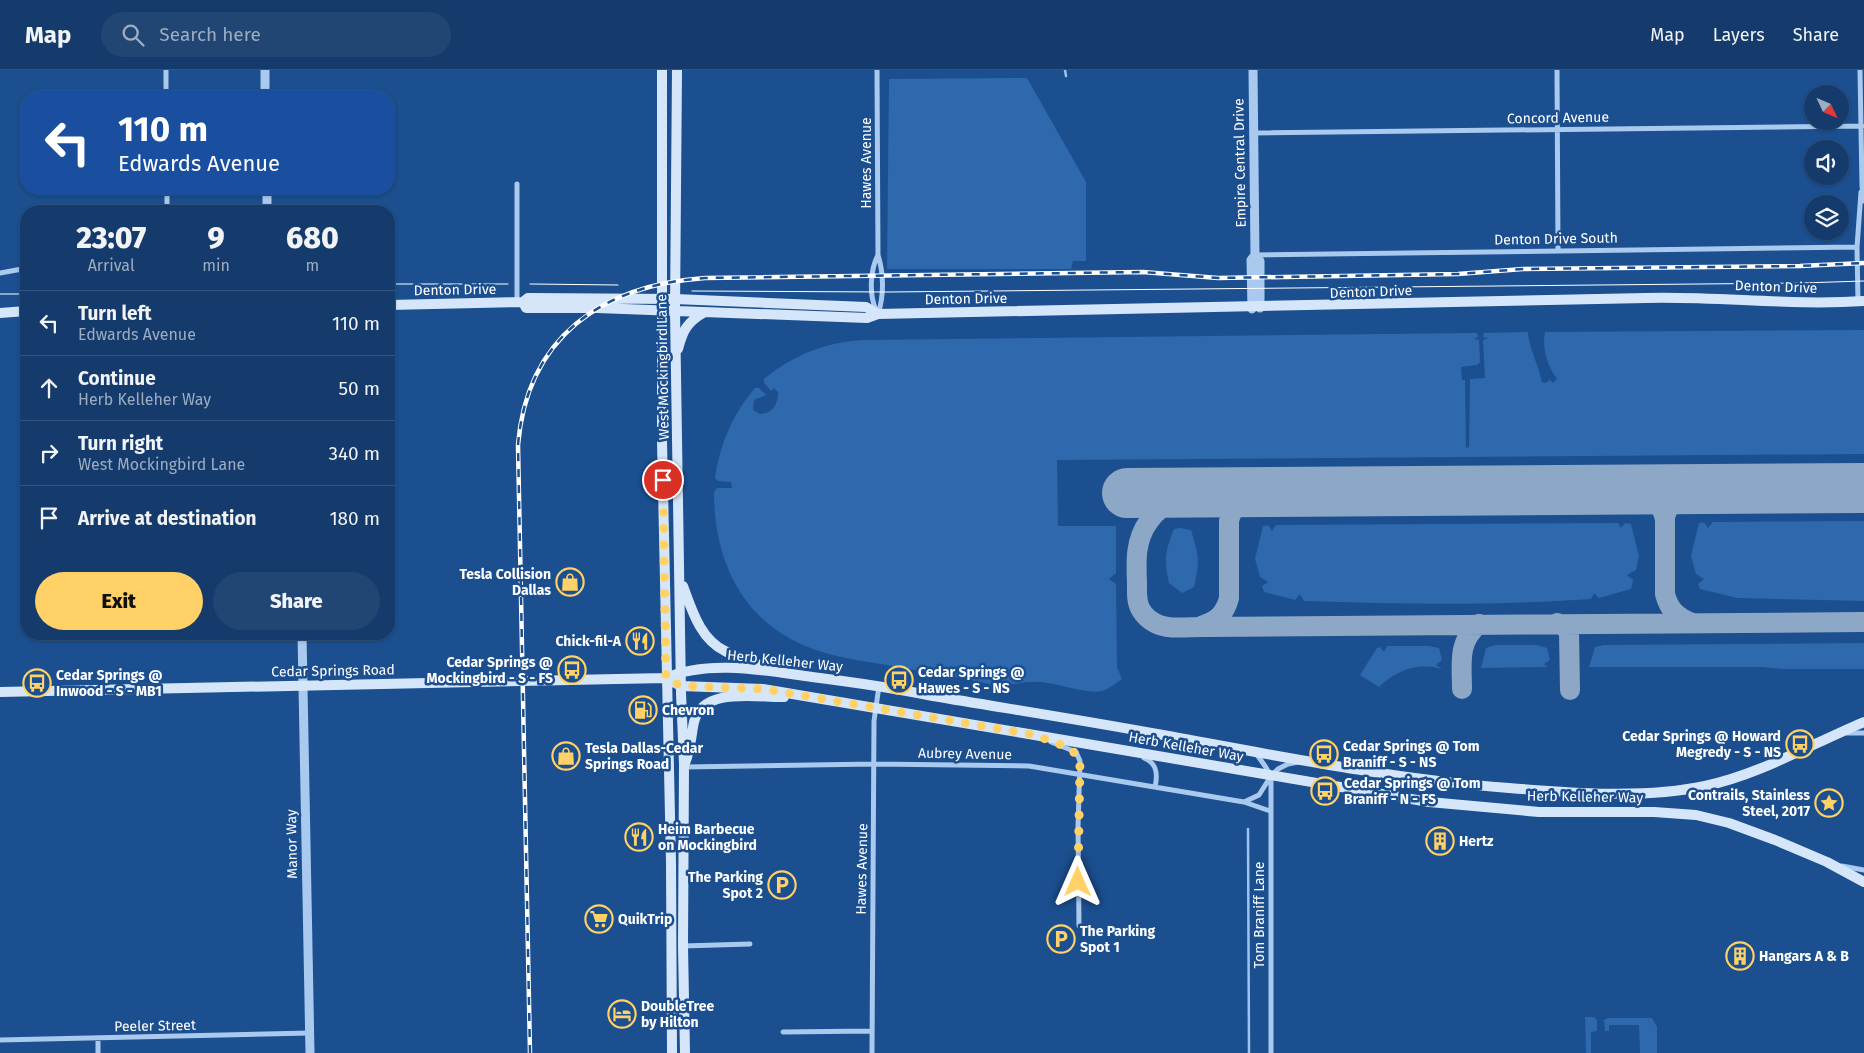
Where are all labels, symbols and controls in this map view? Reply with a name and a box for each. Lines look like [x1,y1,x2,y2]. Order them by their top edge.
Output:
search box [101,12,451,57]
text: Map [25,21,71,49]
icon: search [119,21,147,49]
text: Search here [159,23,261,46]
text: Map [1650,24,1685,46]
text: Layers [1713,24,1765,46]
text: Share [1793,24,1839,46]
north arrow [1804,85,1849,130]
map controls [1804,85,1849,240]
street label: Empire Central Drive [1230,98,1250,228]
text: 110 m [118,108,208,150]
street label: Concord Avenue [1507,109,1609,127]
icon: left [35,110,100,175]
street label: Hawes Avenue [858,117,875,209]
button: sound [1804,140,1849,185]
text: Edwards Avenue [118,150,280,177]
button: layers [1804,195,1849,240]
text: 23:07 [76,220,146,256]
text: 9 [208,220,225,256]
text: 680 [286,220,339,256]
street label: Denton Drive South [1494,229,1618,249]
text: Arrival [88,256,135,275]
text: min [202,256,230,275]
text: m [306,256,319,275]
street label: Denton Drive [1734,277,1818,297]
street label: Denton Drive [414,281,496,299]
street label: Denton Drive [1329,282,1413,302]
street label: Denton Drive [925,290,1007,308]
street label: West Mockingbird Lane [653,294,673,440]
text: Turn left [78,302,152,325]
icon: left [35,309,63,337]
text: 110 m [332,312,380,335]
text: Edwards Avenue [78,325,196,344]
text: Continue [78,367,156,390]
icon: ahead [35,374,63,402]
text: 50 m [339,377,380,400]
text: Herb Kelleher Way [78,390,211,409]
text: Turn right [78,432,163,455]
icon: right [35,439,63,467]
text: 340 m [329,442,380,465]
text: West Mockingbird Lane [78,455,245,474]
pin [642,459,684,501]
icon: arrive [649,466,677,494]
icon: arrive [35,504,63,532]
text: Arrive at destination [78,507,257,530]
text: 180 m [329,507,380,530]
place label: Tesla Collision Dallas [459,566,551,599]
shop icon: Tesla Collision Dallas [555,567,585,597]
button: Exit [35,572,203,630]
button: Share [213,572,380,630]
restaurant icon: Chick-fil-A [625,626,655,656]
place label: Chick-fil-A [555,633,622,650]
street label: Herb Kelleher Way [726,646,844,676]
place label: Cedar Springs @ Mockingbird - S - FS [427,654,553,687]
bus stop icon: Cedar Springs @ Mockingbird - S - FS [557,655,587,685]
street label: Cedar Springs Road [271,661,395,681]
place label: Cedar Springs @ Hawes - S - NS [918,664,1024,697]
bus stop icon: Cedar Springs @ Hawes - S - NS [884,665,914,695]
place label: Cedar Springs @ Inwood - S - MB1 [56,667,162,700]
bus stop icon: Cedar Springs @ Inwood - S - MB1 [22,668,52,698]
fuel station icon: Chevron [628,695,658,725]
place label: Chevron [662,702,714,719]
place label: Cedar Springs @ Howard Megredy - S - NS [1622,728,1781,761]
street label: Herb Kelleher Way [1127,729,1245,765]
bus stop icon: Cedar Springs @ Howard Megredy - S - NS [1785,729,1815,759]
place label: Cedar Springs @ Tom Braniff - S - NS [1343,738,1480,771]
bus stop icon: Cedar Springs @ Tom Braniff - S - NS [1309,739,1339,769]
place label: Tesla Dallas-Cedar Springs Road [585,740,704,773]
shop icon: Tesla Dallas-Cedar Springs Road [551,741,581,771]
street label: Aubrey Avenue [918,745,1012,763]
place label: Cedar Springs @ Tom Braniff - N - FS [1344,775,1481,808]
bus stop icon: Cedar Springs @ Tom Braniff - N - FS [1310,776,1340,806]
street label: Herb Kelleher Way [1527,787,1643,807]
place label: Contrails, Stainless Steel, 2017 [1688,787,1810,820]
place icon: Contrails, Stainless Steel, 2017 [1814,788,1844,818]
street label: Manor Way [283,809,301,879]
place label: Heim Barbecue on Mockingbird [658,821,757,854]
restaurant icon: Heim Barbecue on Mockingbird [624,822,654,852]
street label: Hawes Avenue [853,823,871,915]
building icon: Hertz [1425,826,1455,856]
place label: Hertz [1459,833,1494,850]
position arrow [1051,855,1103,907]
street label: Tom Braniff Lane [1251,862,1268,968]
place label: The Parking Spot 2 [688,869,763,902]
parking icon: The Parking Spot 2 [767,870,797,900]
supermarket icon: QuikTrip [584,904,614,934]
place label: QuikTrip [618,911,672,928]
place label: The Parking Spot 1 [1080,923,1155,956]
parking icon: The Parking Spot 1 [1046,924,1076,954]
building icon: Hangars A & B [1725,941,1755,971]
place label: Hangars A & B [1759,948,1849,965]
place label: DoubleTree by Hilton [641,998,715,1031]
hotel icon: DoubleTree by Hilton [607,999,637,1029]
street label: Peeler Street [114,1017,197,1035]

